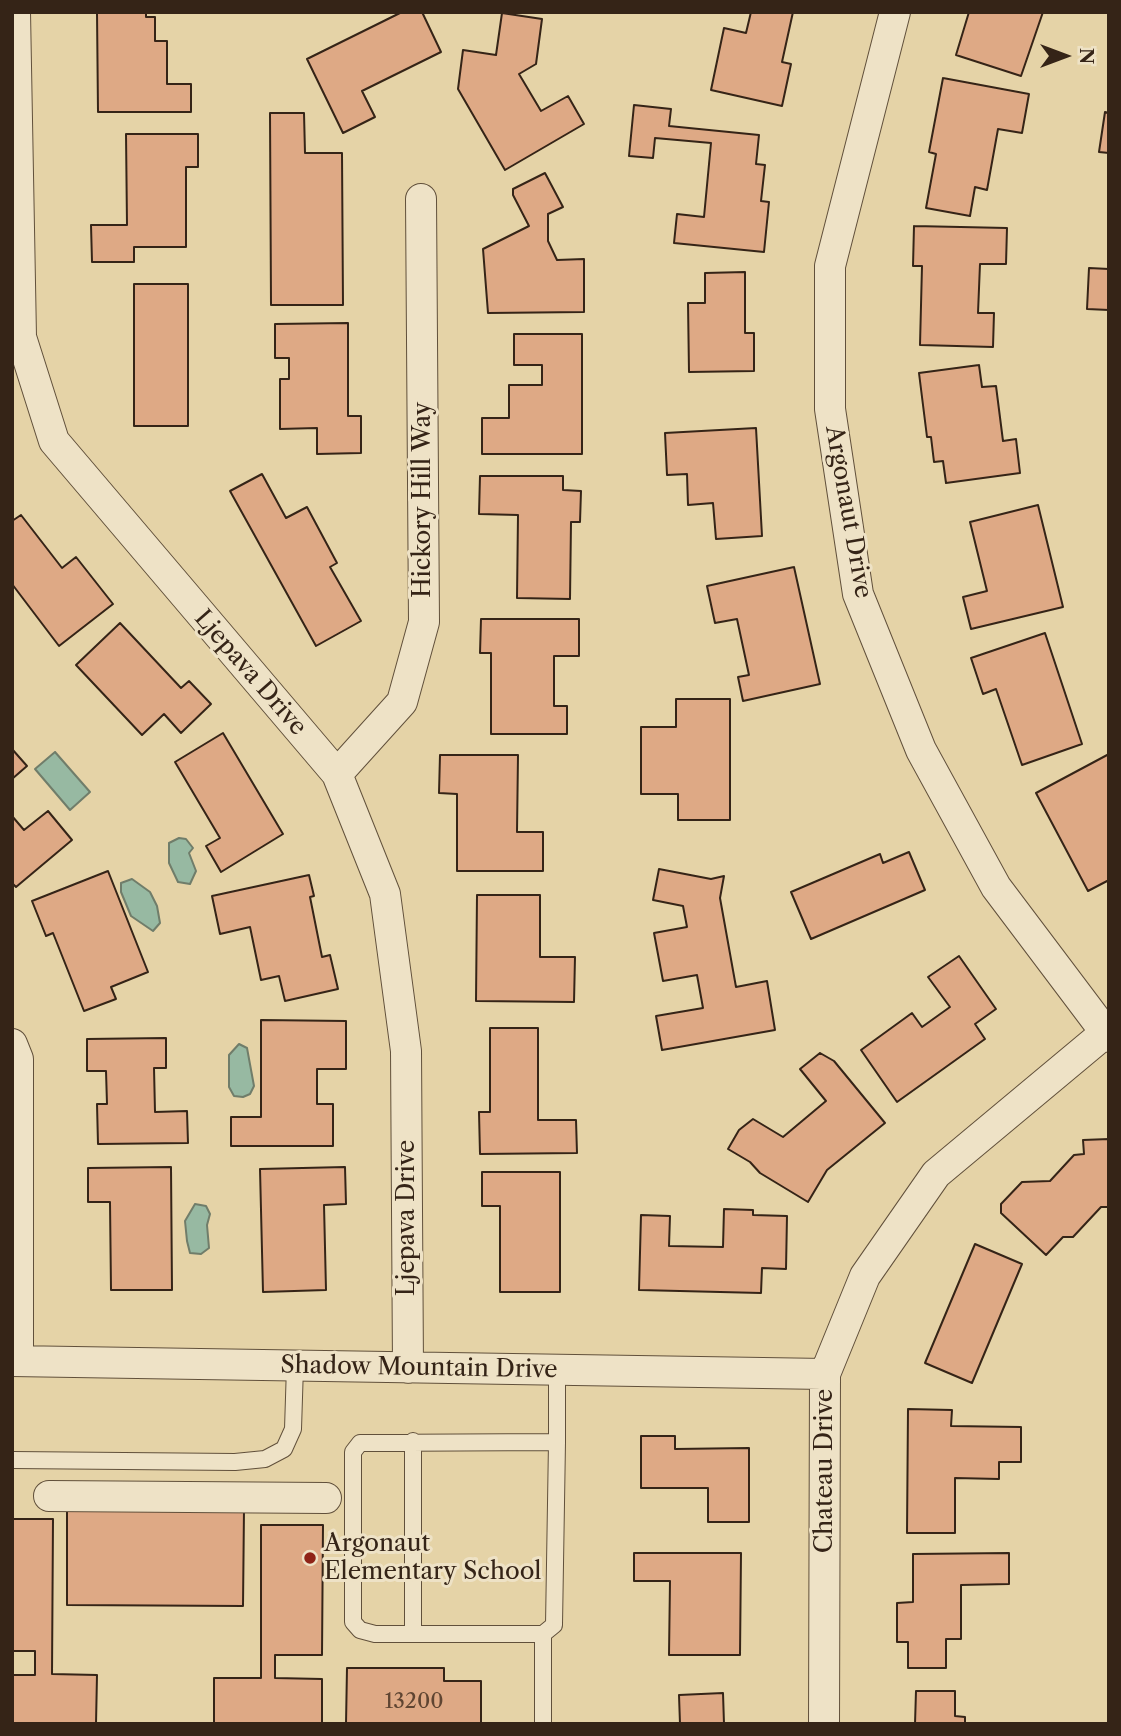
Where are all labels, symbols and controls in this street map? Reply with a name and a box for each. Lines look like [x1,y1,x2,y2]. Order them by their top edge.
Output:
north arrow [1030,21,1100,91]
text: N [1075,48,1098,64]
street label: Hickory Hill Way [409,402,437,598]
street label: Argonaut Drive [819,423,877,601]
street label: Ljepava Drive [188,604,312,742]
street label: Ljepava Drive [393,1140,421,1296]
street label: Shadow Mountain Drive [280,1351,558,1385]
street label: Chateau Drive [811,1389,839,1553]
place label: Argonaut Elementary School [324,1530,541,1586]
marker: Argonaut Elementary School [302,1550,318,1566]
house number: 13200 [384,1689,444,1715]

